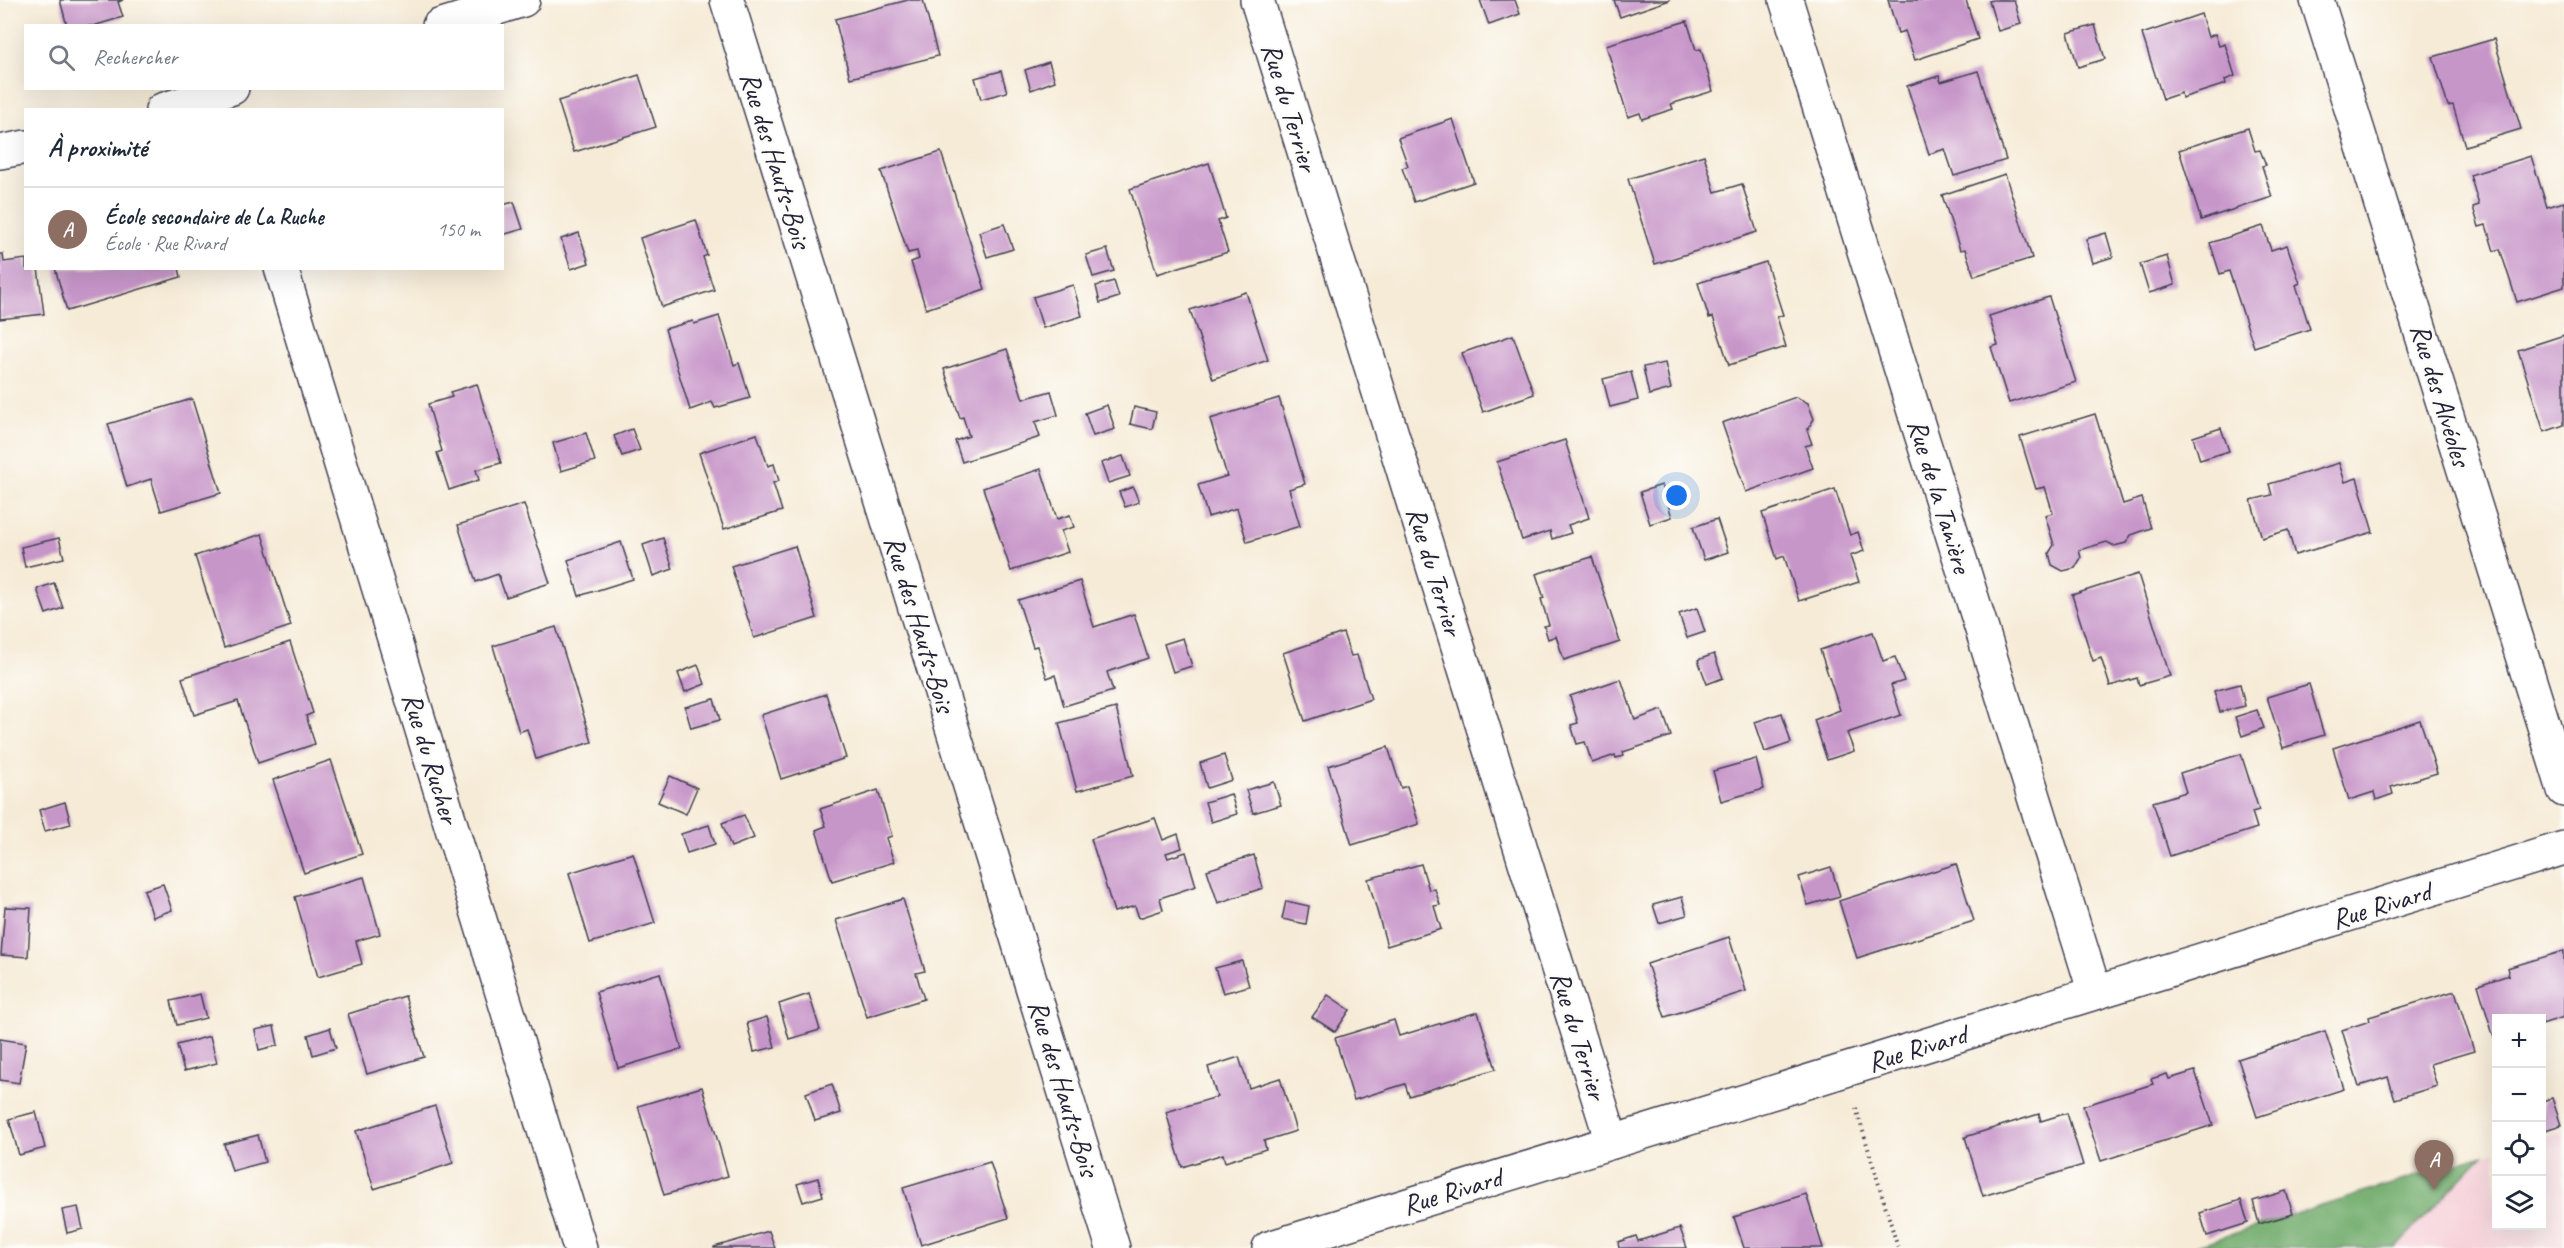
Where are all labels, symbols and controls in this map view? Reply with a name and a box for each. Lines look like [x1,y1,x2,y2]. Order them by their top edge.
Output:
search box [24,24,504,90]
street label: Rue du Terrier [1254,38,1327,178]
icon: search [45,41,78,74]
text: Rechercher [93,43,177,71]
street label: Rue des Hauts-Bois [733,68,820,255]
text: À proximité [48,131,147,164]
text: École secondaire de La Ruche [105,203,324,231]
text: A [62,217,73,242]
text: 150 m [437,217,480,242]
text: École · Rue Rivard [105,231,226,256]
street label: Rue des Alvéoles [2403,319,2480,473]
street label: Rue de la Tanière [1900,415,1981,579]
your location [1662,481,1691,510]
street label: Rue du Terrier [1399,502,1472,642]
street label: Rue des Hauts-Bois [877,532,964,719]
street label: Rue du Rucher [395,688,468,830]
street label: Rue Rivard [2327,872,2439,937]
street label: Rue du Terrier [1543,966,1616,1106]
street label: Rue des Hauts-Bois [1021,996,1108,1183]
map controls [2492,1014,2546,1230]
button: + [2492,1014,2546,1068]
street label: Rue Rivard [1863,1015,1975,1080]
button: − [2492,1068,2546,1122]
button: locate [2492,1122,2546,1176]
pin: A [2414,1140,2454,1190]
street label: Rue Rivard [1398,1158,1510,1223]
button: layers [2492,1176,2546,1230]

